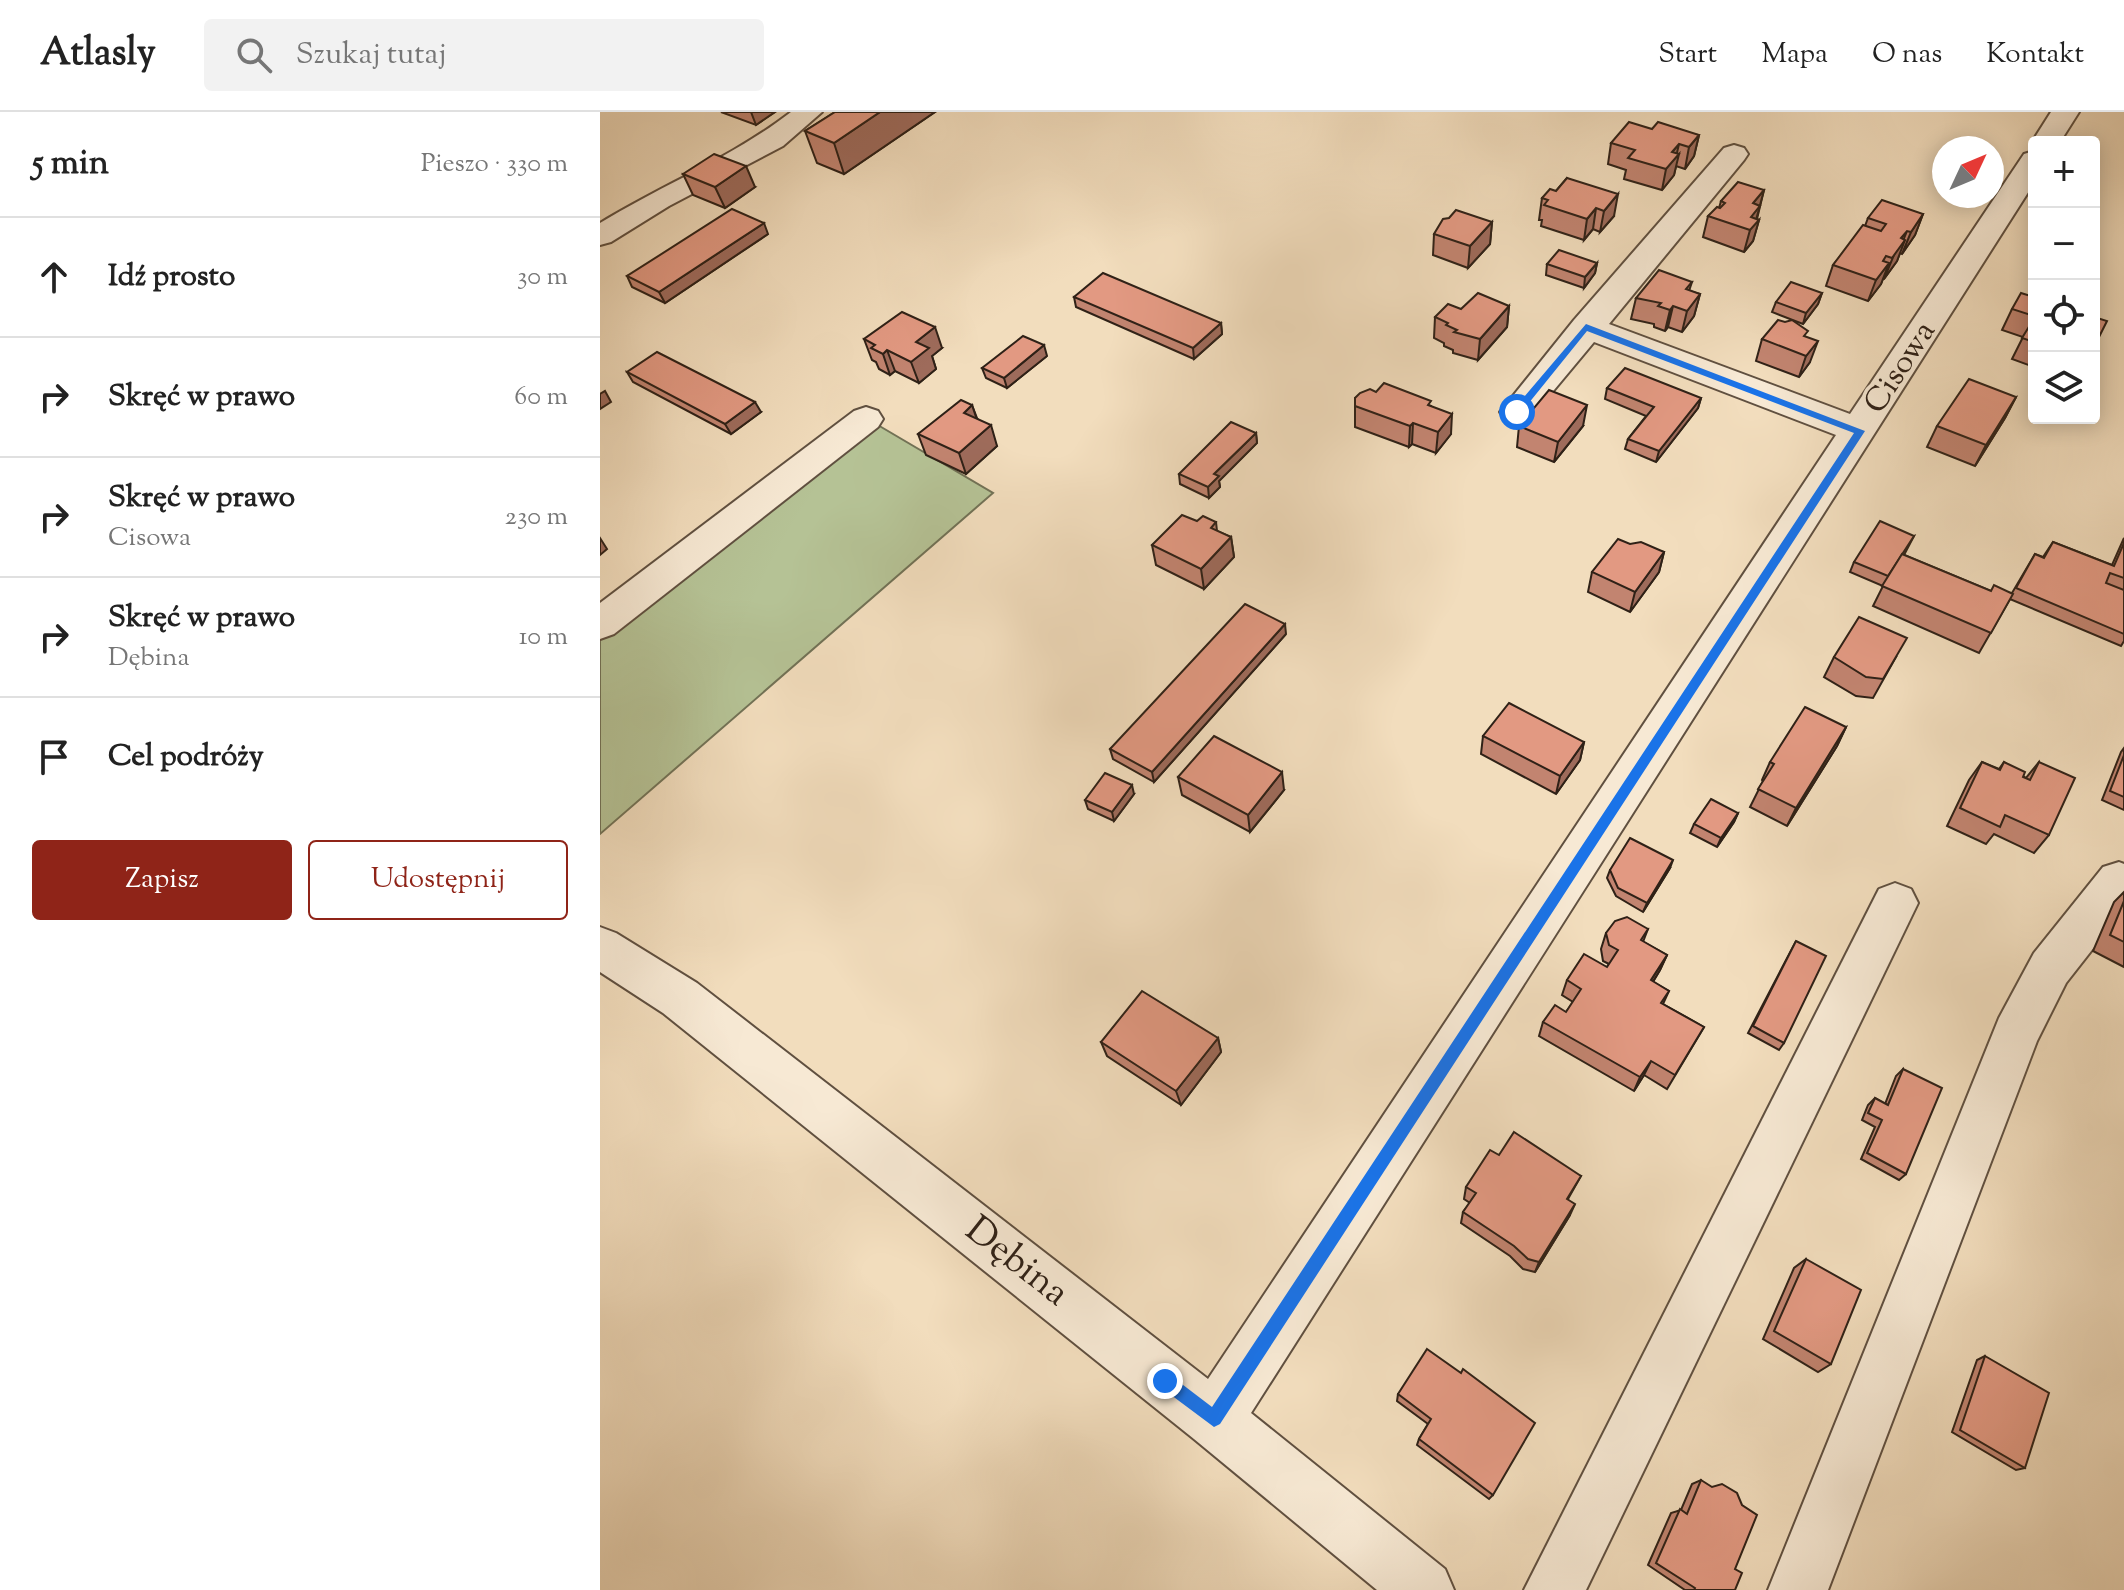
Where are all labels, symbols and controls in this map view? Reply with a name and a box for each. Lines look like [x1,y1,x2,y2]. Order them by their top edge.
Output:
search box [204,19,764,91]
text: Atlasly [40,28,156,82]
icon: search [232,33,276,77]
text: Szukaj tutaj [296,34,446,77]
text: Start [1658,35,1717,75]
text: Mapa [1761,35,1828,75]
text: O nas [1872,35,1942,75]
text: Kontakt [1986,35,2084,75]
north arrow [1932,136,2004,208]
map controls [2028,136,2100,424]
button: + [2028,136,2100,208]
text: 5 min [32,140,109,189]
text: Pieszo · 330 m [421,146,568,183]
button: − [2028,208,2100,280]
icon: ahead [32,255,76,299]
text: Idź prosto [108,256,235,299]
text: 30 m [517,259,568,296]
button: locate [2028,280,2100,352]
street label: Cisowa [1854,312,1948,423]
button: layers [2028,352,2100,424]
icon: right [32,375,76,419]
text: Skręć w prawo [108,376,295,419]
text: 60 m [514,379,568,416]
route start [1499,394,1535,430]
text: Skręć w prawo [108,477,295,520]
icon: right [32,495,76,539]
text: 230 m [505,499,568,536]
text: Cisowa [108,520,191,557]
text: Skręć w prawo [108,597,295,640]
icon: right [32,615,76,659]
text: 10 m [519,619,568,656]
text: Dębina [108,640,189,677]
icon: arrive [32,735,76,779]
text: Cel podróży [108,736,264,779]
button: Zapisz [32,840,292,920]
button: Udostępnij [308,840,568,920]
street label: Dębina [952,1205,1080,1321]
route end [1147,1363,1183,1399]

